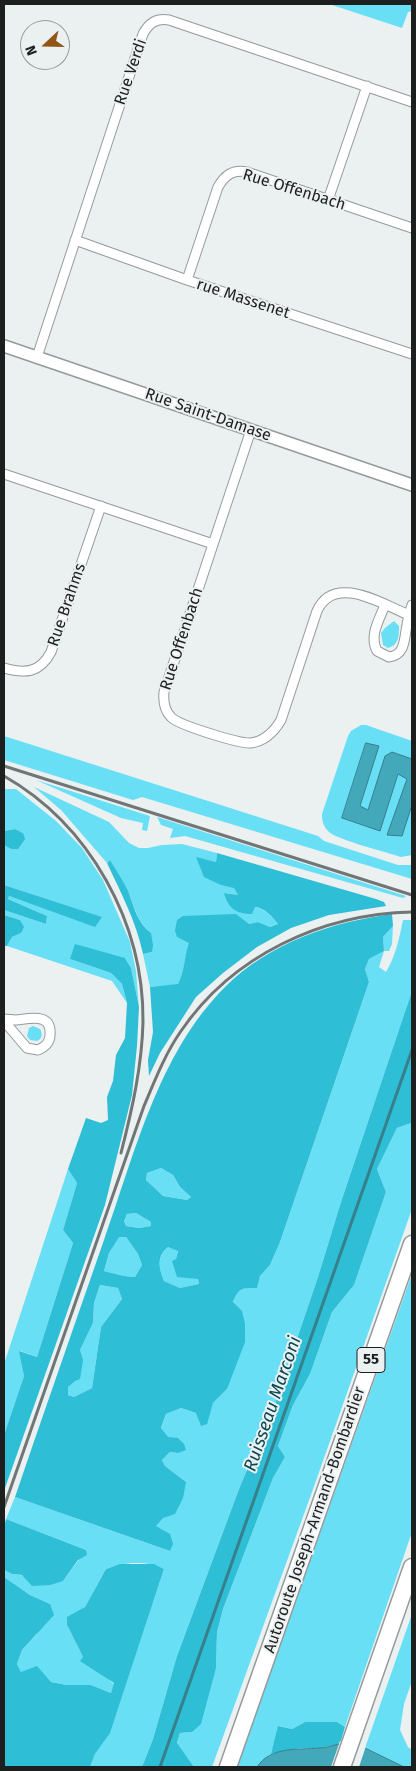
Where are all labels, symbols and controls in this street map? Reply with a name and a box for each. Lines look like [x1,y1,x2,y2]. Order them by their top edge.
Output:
north arrow [20,20,70,70]
street label: Rue Verdi [111,36,151,108]
text: N [22,43,41,58]
street label: Rue Offenbach [240,165,348,215]
street label: rue Massenet [194,275,292,323]
street label: Rue Saint-Damase [142,384,274,446]
street label: Rue Brahms [44,561,90,649]
street label: Rue Offenbach [156,585,208,693]
water label: Ruisseau Marconi [240,1334,306,1474]
road number: 55 [357,1348,385,1372]
street label: Autoroute Joseph-Armand-Bombardier [260,1384,370,1656]

